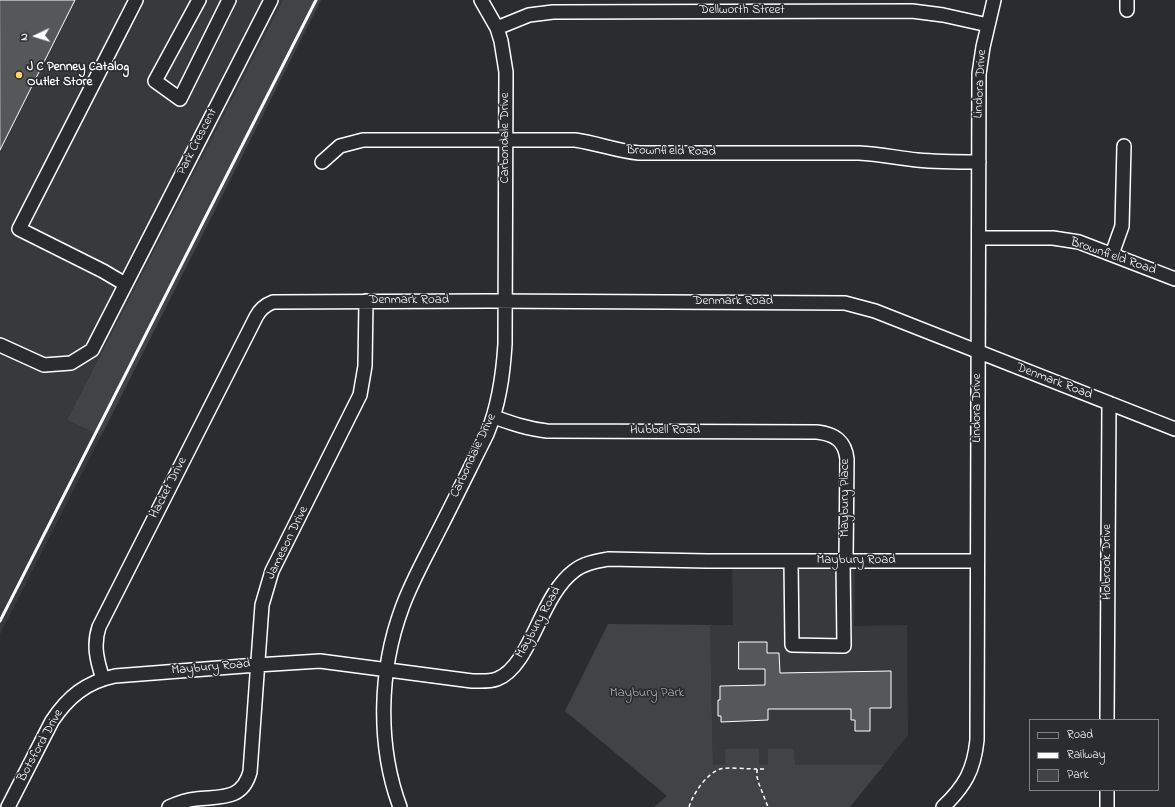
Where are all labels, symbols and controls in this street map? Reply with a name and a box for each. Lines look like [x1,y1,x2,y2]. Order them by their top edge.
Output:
street label: Dellworth Street [699,3,785,19]
north arrow [16,16,56,56]
text: N [16,33,32,41]
street label: Lindora Drive [971,49,991,119]
place label: J C Penney Catalog Outlet Store [27,60,129,91]
marker: J C Penney Catalog Outlet Store [14,70,24,80]
street label: Carbondale Drive [498,93,514,183]
street label: Park Crescent [175,106,221,178]
street label: Brownfield Road [626,143,716,161]
street label: Brownfield Road [1068,235,1158,279]
street label: Denmark Road [369,293,449,309]
street label: Denmark Road [693,294,773,310]
street label: Denmark Road [1014,360,1094,404]
street label: Lindora Drive [970,373,986,443]
street label: Carbondale Drive [448,411,500,501]
street label: Hubbell Road [630,423,700,439]
street label: Hacket Drive [147,455,191,521]
street label: Maybury Place [838,459,854,537]
street label: Jameson Drive [264,504,312,582]
street label: Holbrook Drive [1100,524,1116,600]
street label: Maybury Road [816,553,896,569]
street label: Maybury Road [513,585,565,661]
street label: Maybury Road [171,657,251,679]
park label: Maybury Park [610,686,684,702]
street label: Botsford Drive [15,707,67,785]
legend [1029,719,1159,791]
text: Road [1067,726,1093,744]
text: Railway [1067,746,1105,764]
text: Park [1067,766,1089,784]

